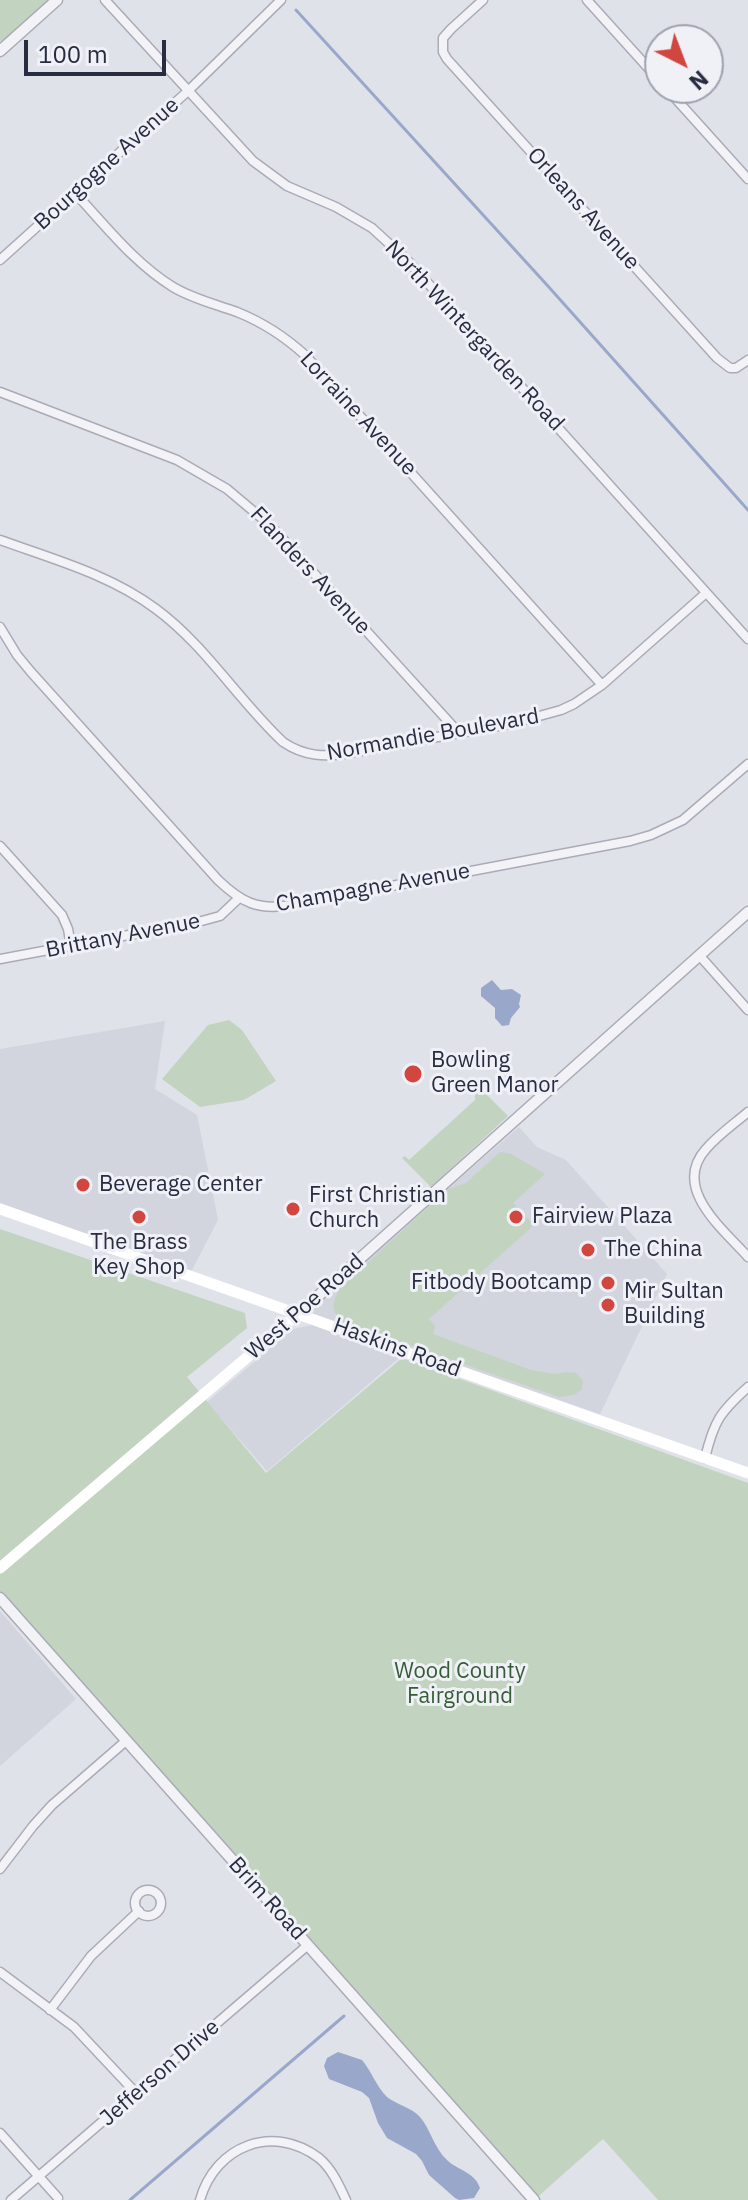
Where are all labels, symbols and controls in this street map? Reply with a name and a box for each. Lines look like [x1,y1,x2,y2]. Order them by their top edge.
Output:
scale bar [28,24,170,74]
north arrow [644,24,724,104]
text: 100 m [38,38,108,70]
text: N [683,65,715,97]
street label: Bourgogne Avenue [29,92,185,236]
street label: Orleans Avenue [521,142,645,276]
street label: North Wintergarden Road [379,235,569,437]
street label: Lorraine Avenue [294,347,422,481]
street label: Flanders Avenue [244,502,376,640]
street label: Normandie Boulevard [325,703,541,767]
street label: Champagne Avenue [274,858,472,918]
street label: Brittany Avenue [43,908,203,964]
place label: Bowling Green Manor [431,1048,559,1100]
marker: Bowling Green Manor [402,1063,424,1085]
place label: Beverage Center [99,1172,263,1198]
marker: Beverage Center [74,1176,92,1194]
place label: First Christian Church [309,1183,446,1234]
marker: First Christian Church [284,1200,302,1218]
place label: Fairview Plaza [532,1204,672,1230]
marker: The Brass Key Shop [130,1208,148,1226]
marker: Fairview Plaza [507,1208,525,1226]
place label: The Brass Key Shop [90,1230,188,1282]
place label: The China [604,1237,702,1263]
marker: The China [579,1241,597,1259]
street label: West Poe Road [241,1249,369,1365]
place label: Fitbody Bootcamp [411,1270,592,1296]
marker: Fitbody Bootcamp [599,1274,617,1292]
place label: Mir Sultan Building [624,1279,724,1330]
marker: Mir Sultan Building [599,1296,617,1314]
street label: Haskins Road [329,1313,465,1383]
park label: Wood County Fairground [394,1659,526,1710]
street label: Brim Road [223,1852,311,1946]
street label: Jefferson Drive [95,2014,225,2132]

